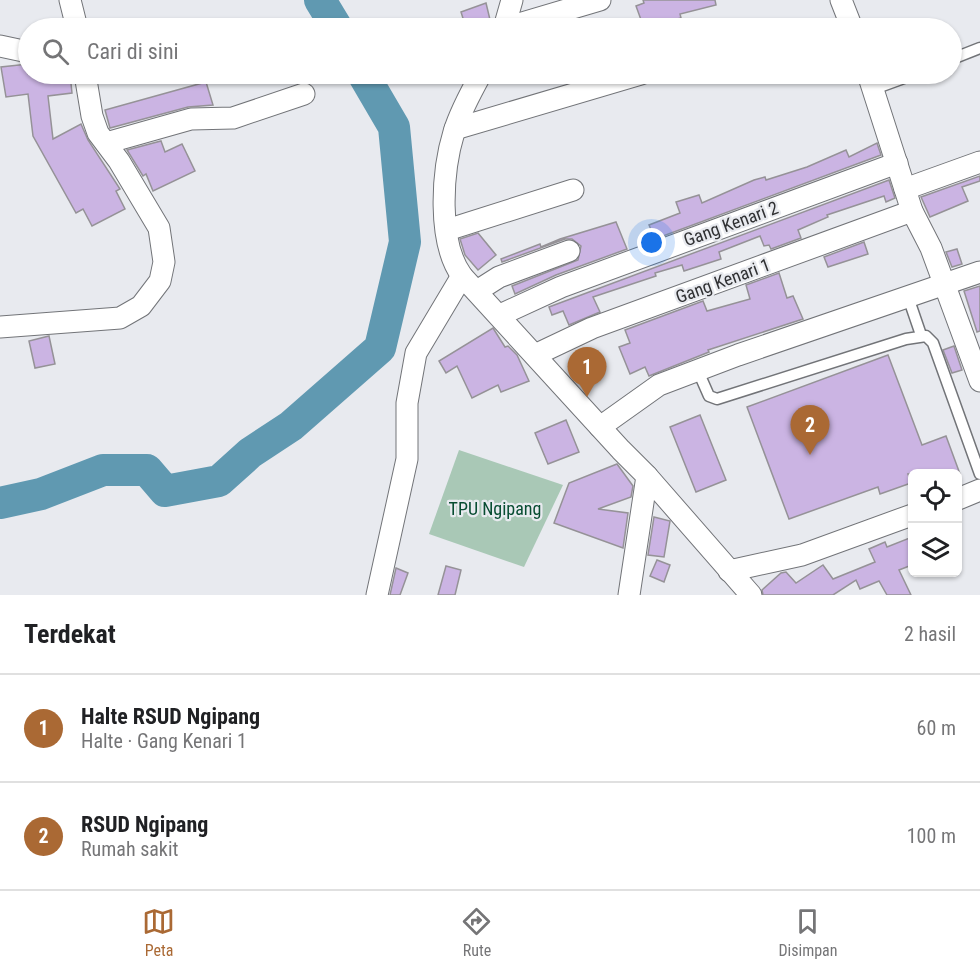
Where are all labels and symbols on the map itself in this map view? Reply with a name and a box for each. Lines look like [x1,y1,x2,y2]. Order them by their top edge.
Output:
street label: Gang Kenari 2 [681,197,781,250]
your location [637,228,666,257]
street label: Gang Kenari 1 [673,254,773,307]
pin: 1 [568,348,606,397]
pin: 2 [790,406,830,455]
park label: TPU Ngipang [449,498,541,519]

